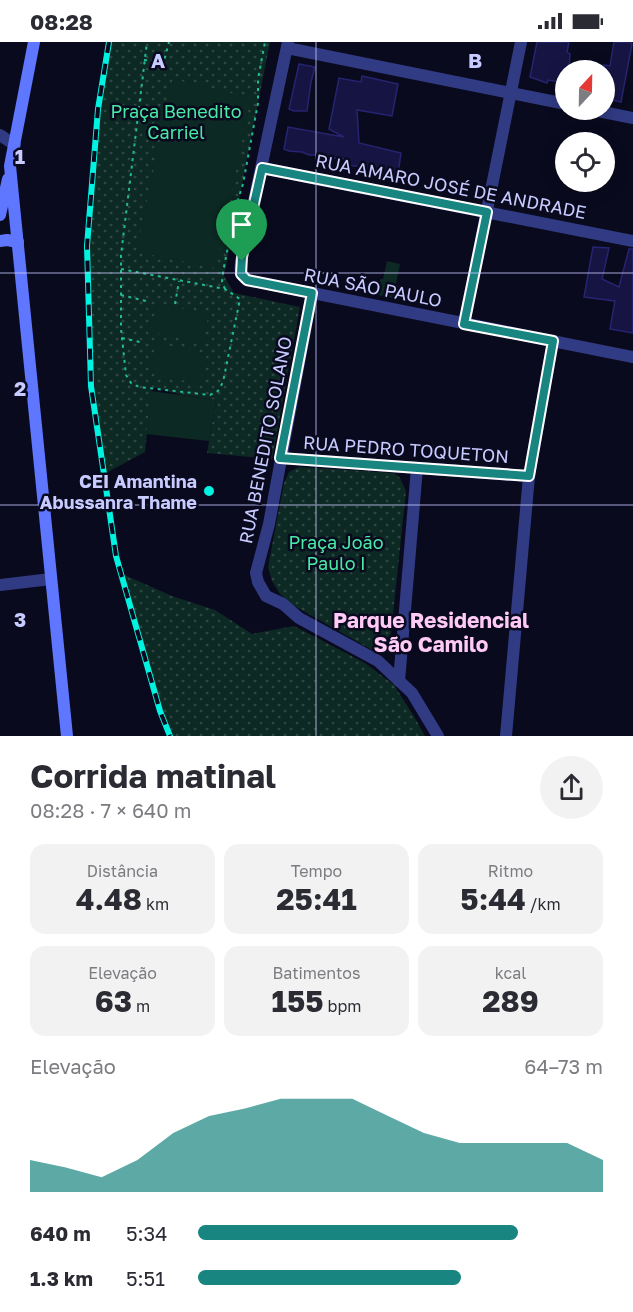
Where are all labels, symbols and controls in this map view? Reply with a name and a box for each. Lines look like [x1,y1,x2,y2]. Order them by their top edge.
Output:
text: 08:28 [30,8,93,35]
text: A [151,48,165,72]
text: B [468,48,482,72]
north arrow [555,60,615,120]
map controls [555,60,615,192]
park label: Praça Benedito Carriel [110,100,242,143]
button: locate [555,132,615,192]
text: 1 [15,144,25,168]
street label: RUA AMARO JOSÉ DE ANDRADE [314,149,588,223]
pin [216,199,267,261]
icon: arrive [225,208,258,241]
street label: RUA SÃO PAULO [302,263,444,311]
street label: RUA BENEDITO SOLANO [234,335,296,545]
text: 2 [14,376,26,400]
street label: RUA PEDRO TOQUETON [302,431,510,467]
place label: CEI Amantina Abussanra Thame [40,470,197,513]
marker: CEI Amantina Abussanra Thame [202,484,216,498]
park label: Praça João Paulo I [288,531,384,574]
text: 3 [14,607,26,631]
district label: Parque Residencial São Camilo [333,607,529,657]
text: Corrida matinal [30,756,276,795]
button: share [540,756,603,819]
text: 08:28 · 7 × 640 m [30,798,191,822]
text: Distância [87,861,158,881]
text: Tempo [291,861,342,881]
text: Ritmo [488,861,533,881]
text: 4.48 [76,881,142,917]
text: 25:41 [276,881,357,917]
text: 5:44 [460,881,526,917]
text: km [142,894,169,914]
text: /km [526,894,561,914]
text: Elevação [88,963,157,983]
text: Batimentos [273,963,360,983]
text: kcal [495,963,526,983]
text: 63 [95,983,132,1019]
text: 155 [272,983,324,1019]
text: 289 [482,983,539,1019]
text: m [132,996,150,1016]
text: bpm [324,996,361,1016]
text: Elevação [30,1054,116,1078]
text: 64–73 m [524,1054,603,1078]
text: 640 m [30,1221,91,1245]
text: 5:34 [126,1221,168,1245]
text: 1.3 km [30,1266,93,1290]
text: 5:51 [126,1266,165,1290]

